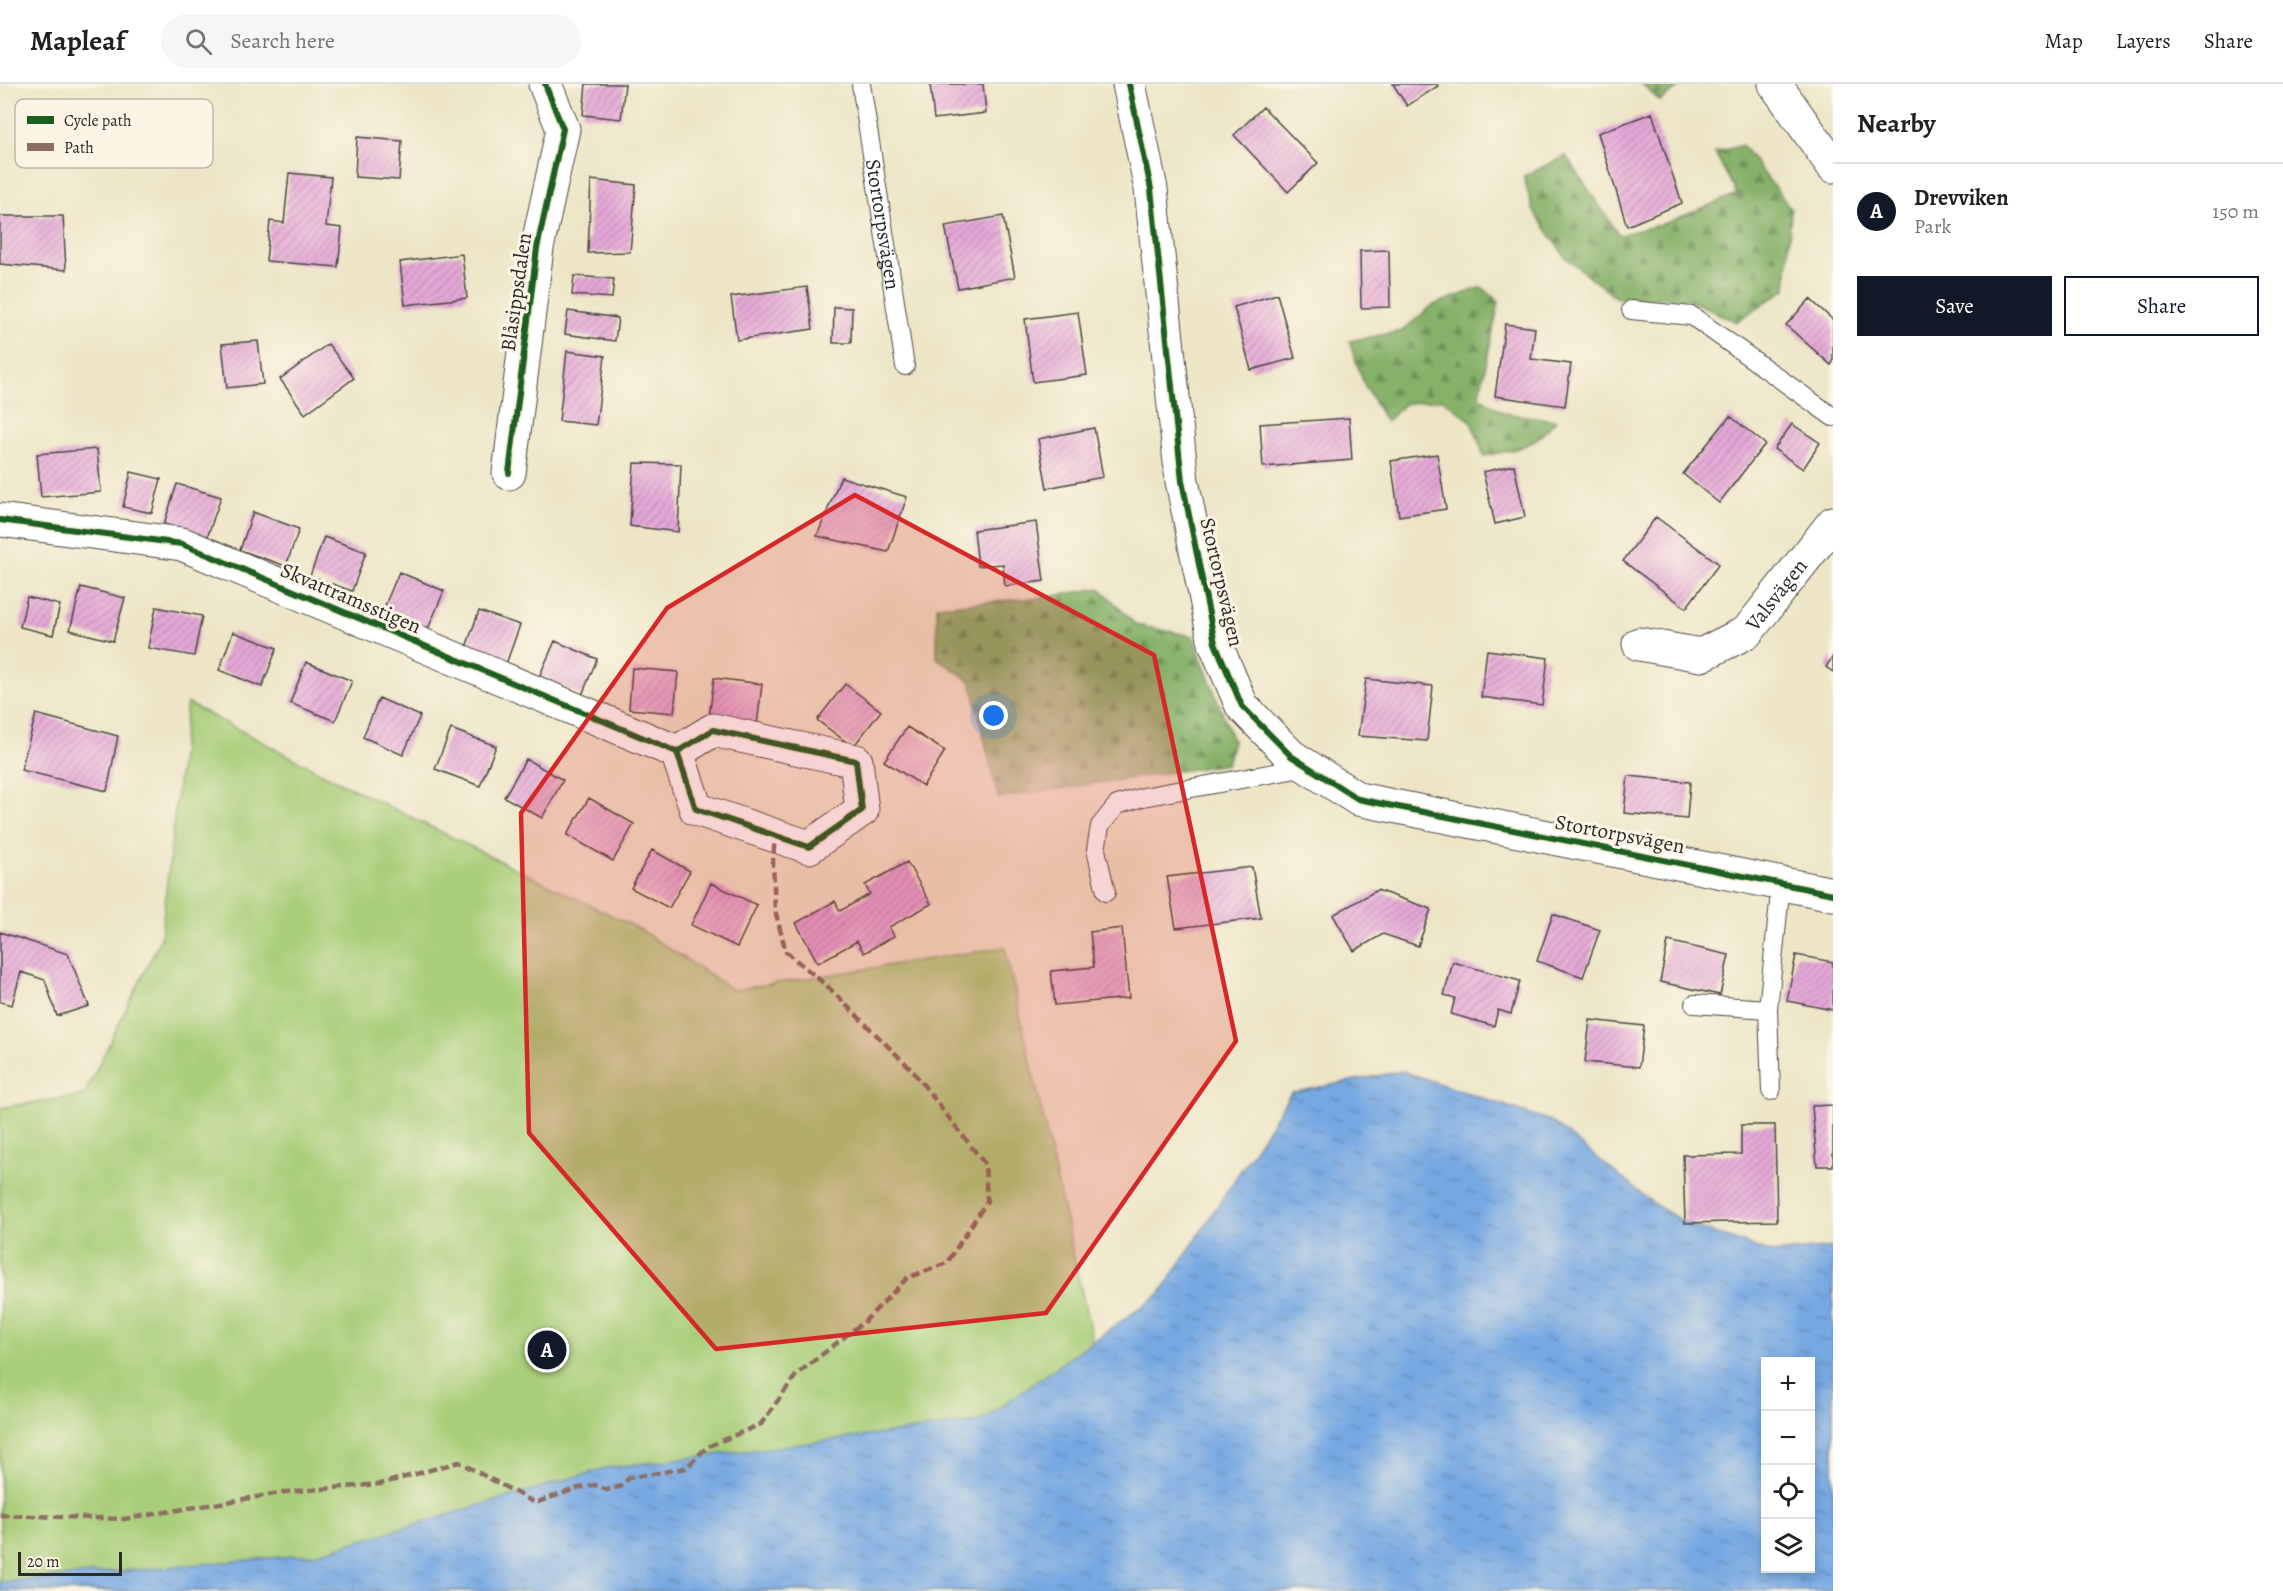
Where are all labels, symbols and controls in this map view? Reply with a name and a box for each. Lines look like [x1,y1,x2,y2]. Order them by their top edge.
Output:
search box [161,14,581,68]
text: Mapleaf [30,22,125,60]
icon: search [182,25,215,58]
text: Search here [230,26,335,56]
text: Map [2044,27,2083,55]
text: Layers [2116,27,2171,55]
text: Share [2204,27,2253,55]
legend [15,99,213,168]
text: Nearby [1857,106,1936,141]
text: Cycle path [64,110,132,132]
text: Path [64,137,94,159]
street label: Stortorpsvägen [859,157,907,292]
text: Drevviken [1914,183,2009,213]
text: A [1870,198,1883,225]
text: 150 m [2212,198,2259,225]
text: Park [1914,213,1952,240]
street label: Blåsippsdalen [494,231,538,353]
button: Save [1857,276,2052,336]
button: Share [2064,276,2259,336]
street label: Stortorpsvägen [1194,515,1250,649]
street label: Valsvägen [1739,553,1814,637]
street label: Skvattramsstigen [276,556,426,640]
your location [979,701,1008,730]
street label: Stortorpsvägen [1553,808,1687,860]
pin: A [528,1328,566,1372]
map controls [1761,1357,1815,1573]
button: + [1761,1357,1815,1411]
button: − [1761,1411,1815,1465]
button: locate [1761,1465,1815,1519]
button: layers [1761,1519,1815,1573]
scale bar [18,1549,122,1576]
text: 20 m [27,1551,60,1573]

